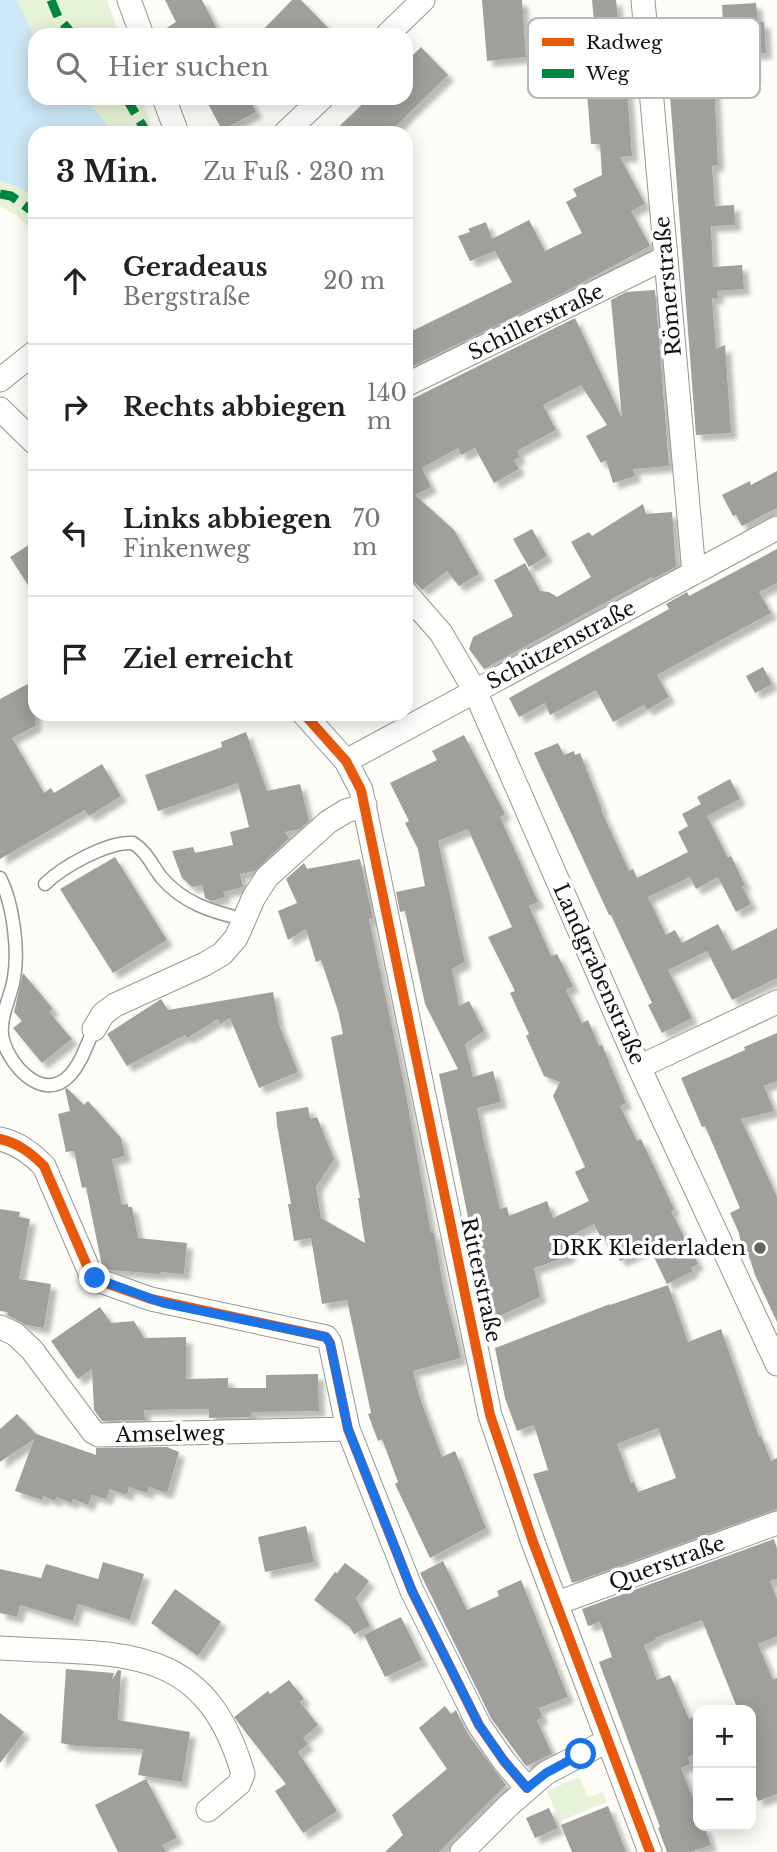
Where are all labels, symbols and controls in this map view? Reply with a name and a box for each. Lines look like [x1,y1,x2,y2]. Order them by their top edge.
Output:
legend [528,18,760,98]
search box [28,28,413,105]
text: Radweg [586,31,663,54]
icon: search [52,48,90,86]
text: Hier suchen [108,51,269,83]
text: Weg [585,62,630,85]
text: 3 Min. [56,153,158,190]
text: Zu Fuß · 230 m [203,158,385,186]
street label: Römerstraße [649,215,687,357]
text: Geradeaus [123,251,268,283]
icon: ahead [56,262,94,300]
text: 20 m [323,267,385,295]
street label: Schillerstraße [464,278,608,366]
text: Bergstraße [123,283,250,311]
text: 140 m [367,379,407,435]
icon: right [56,388,94,426]
text: Rechts abbiegen [123,391,346,423]
text: Links abbiegen [123,503,332,535]
text: 70 m [353,505,381,561]
icon: left [56,514,94,552]
text: Finkenweg [123,535,250,563]
street label: Schützenstraße [482,595,640,695]
icon: arrive [56,640,94,678]
text: Ziel erreicht [123,643,293,675]
street label: Landgrabenstraße [547,879,651,1069]
street label: Ritterstraße [455,1215,507,1345]
place label: DRK Kleiderladen [552,1235,746,1261]
marker: DRK Kleiderladen [752,1240,768,1256]
route end [79,1262,110,1293]
street label: Amselweg [114,1420,225,1448]
street label: Querstraße [605,1530,729,1596]
map controls [693,1705,756,1831]
button: + [693,1705,756,1768]
route start [565,1738,596,1769]
button: − [693,1768,756,1831]

